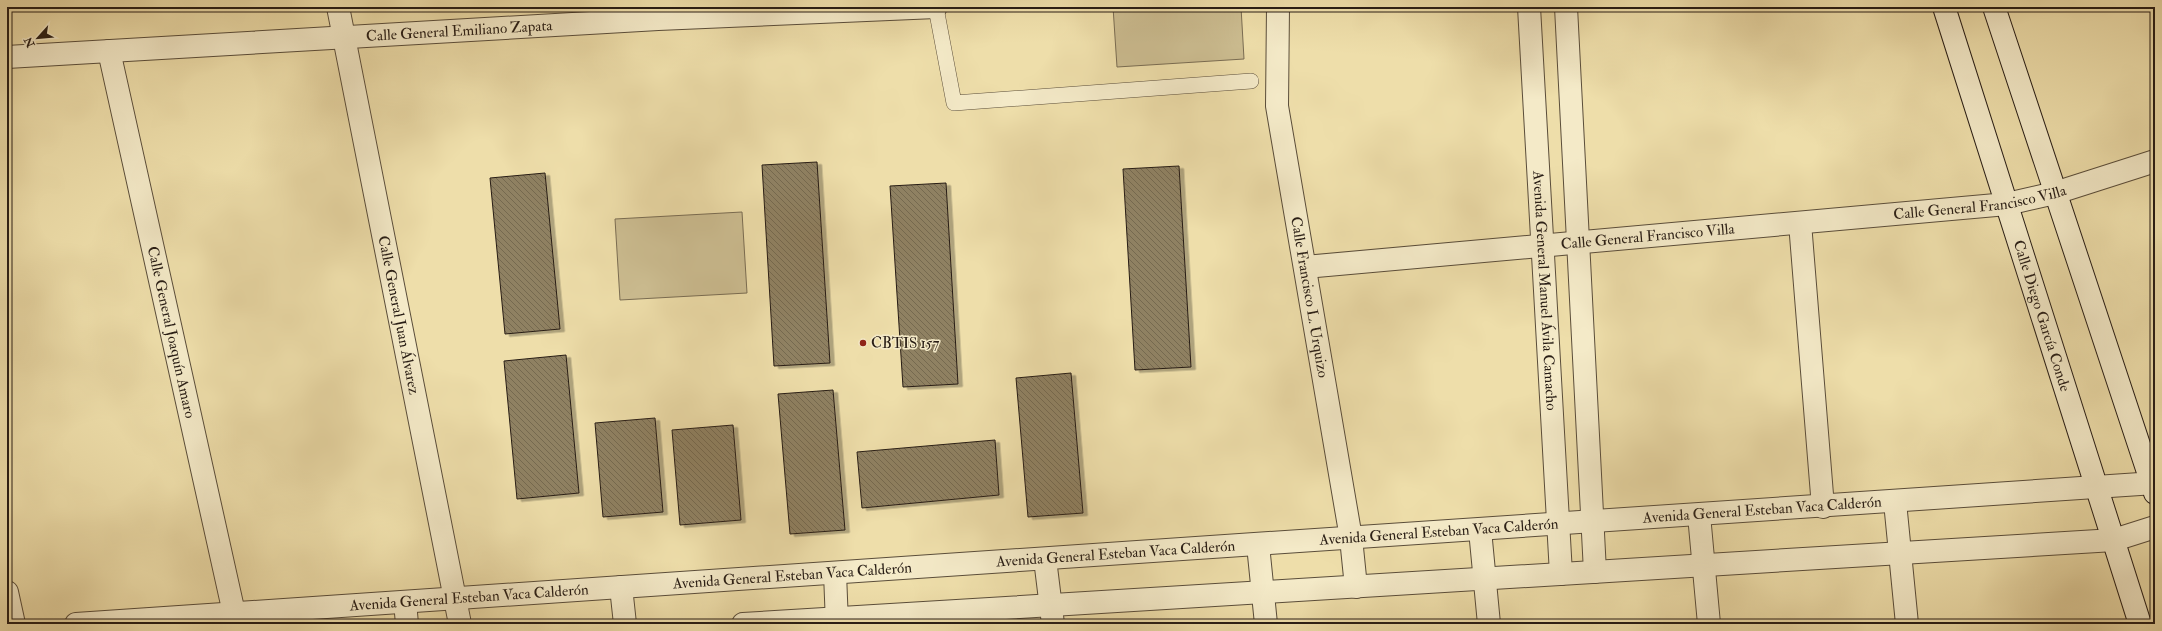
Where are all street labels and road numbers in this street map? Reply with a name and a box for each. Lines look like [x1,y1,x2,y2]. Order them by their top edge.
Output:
street label: Calle General Emiliano Zapata [365,16,554,46]
street label: Avenida General Manuel Ávila Camacho [1529,169,1561,411]
street label: Calle General Francisco Villa [1893,180,2069,224]
street label: Calle Francisco L. Urquizo [1287,215,1333,379]
street label: Calle General Francisco Villa [1560,219,1736,254]
street label: Calle General Juan Álvarez [374,234,424,396]
street label: Calle Diego García Conde [2009,238,2075,394]
street label: Calle General Joaquín Amaro [143,244,200,420]
street label: Avenida General Esteban Vaca Calderón [1641,492,1883,527]
street label: Avenida General Esteban Vaca Calderón [1318,514,1559,549]
street label: Avenida General Esteban Vaca Calderón [994,536,1236,571]
street label: Avenida General Esteban Vaca Calderón [671,558,913,593]
street label: Avenida General Esteban Vaca Calderón [348,580,589,615]

